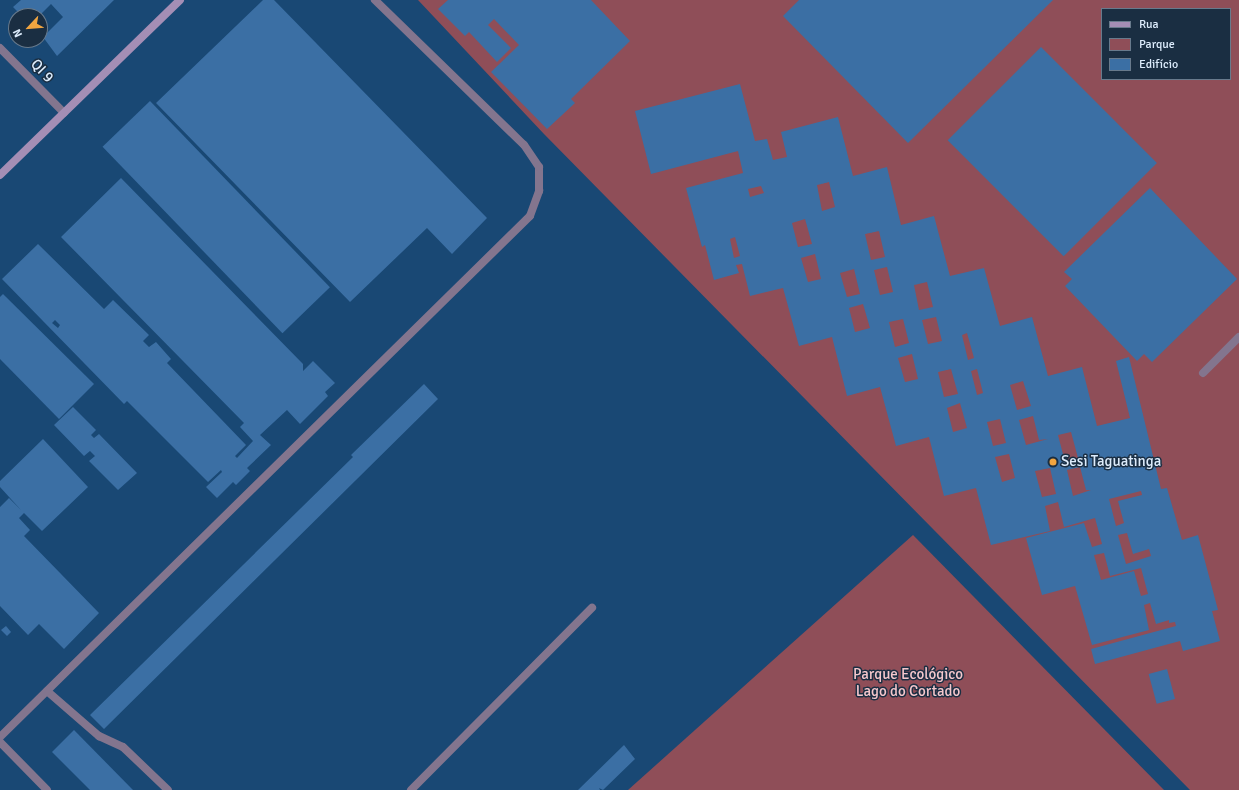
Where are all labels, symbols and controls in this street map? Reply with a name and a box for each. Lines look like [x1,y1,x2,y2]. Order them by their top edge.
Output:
north arrow [8,8,48,48]
legend [1101,8,1231,80]
text: Rua [1139,17,1159,32]
text: N [10,27,25,39]
text: Parque [1139,37,1175,52]
street label: QI 9 [27,56,57,86]
text: Edifício [1139,57,1178,72]
place label: Sesi Taguatinga [1061,453,1161,471]
marker: Sesi Taguatinga [1048,457,1058,467]
park label: Parque Ecológico Lago do Cortado [853,665,963,700]

